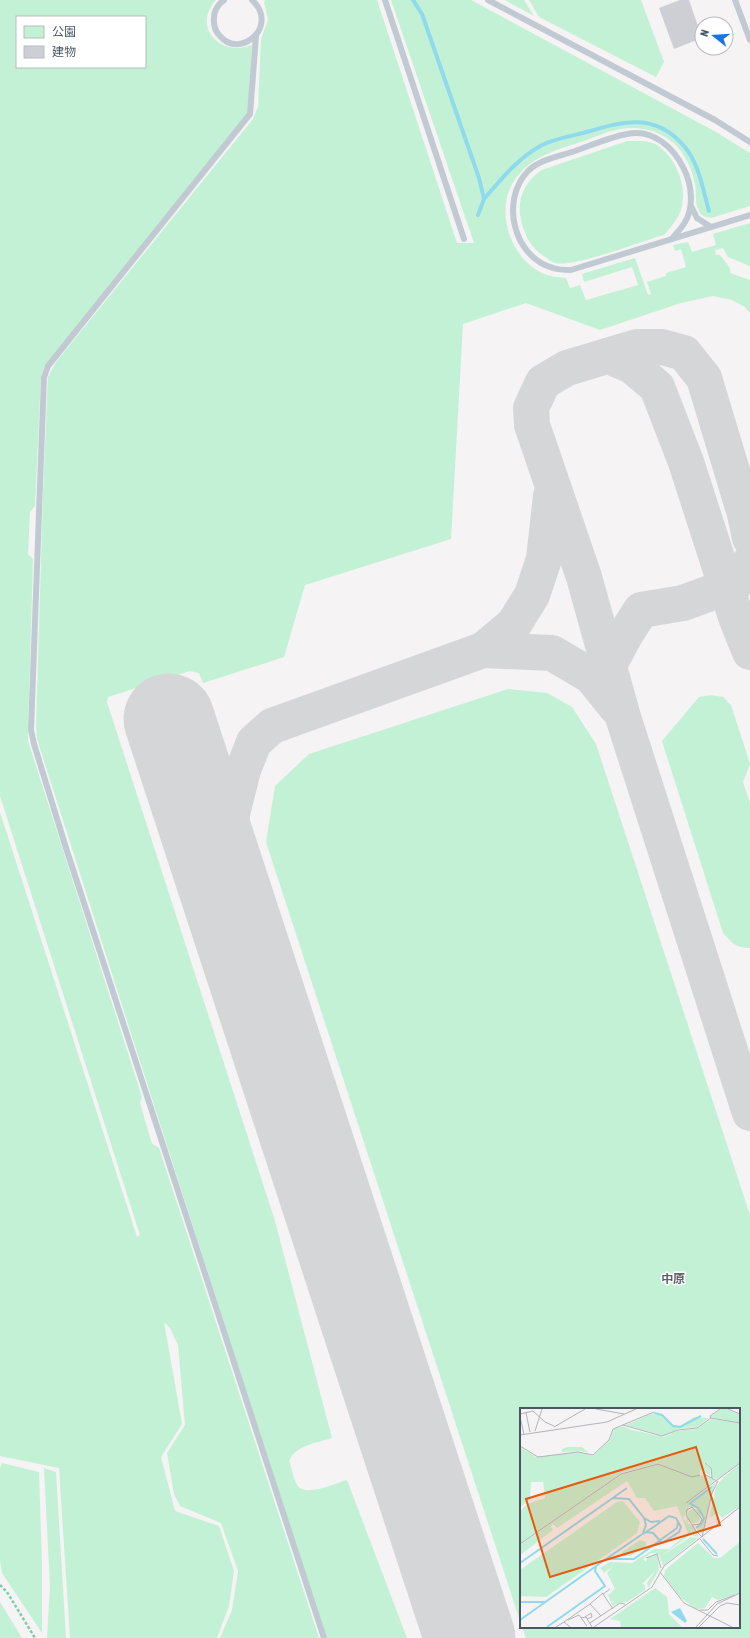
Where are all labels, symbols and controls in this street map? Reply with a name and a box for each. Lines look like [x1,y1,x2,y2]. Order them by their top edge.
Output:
legend [16,16,146,68]
north arrow [694,16,734,56]
text: 公園 [52,25,76,39]
text: N [698,28,711,38]
text: 建物 [52,45,76,59]
district label: 中原 [661,1272,685,1286]
inset map [520,1408,740,1628]

